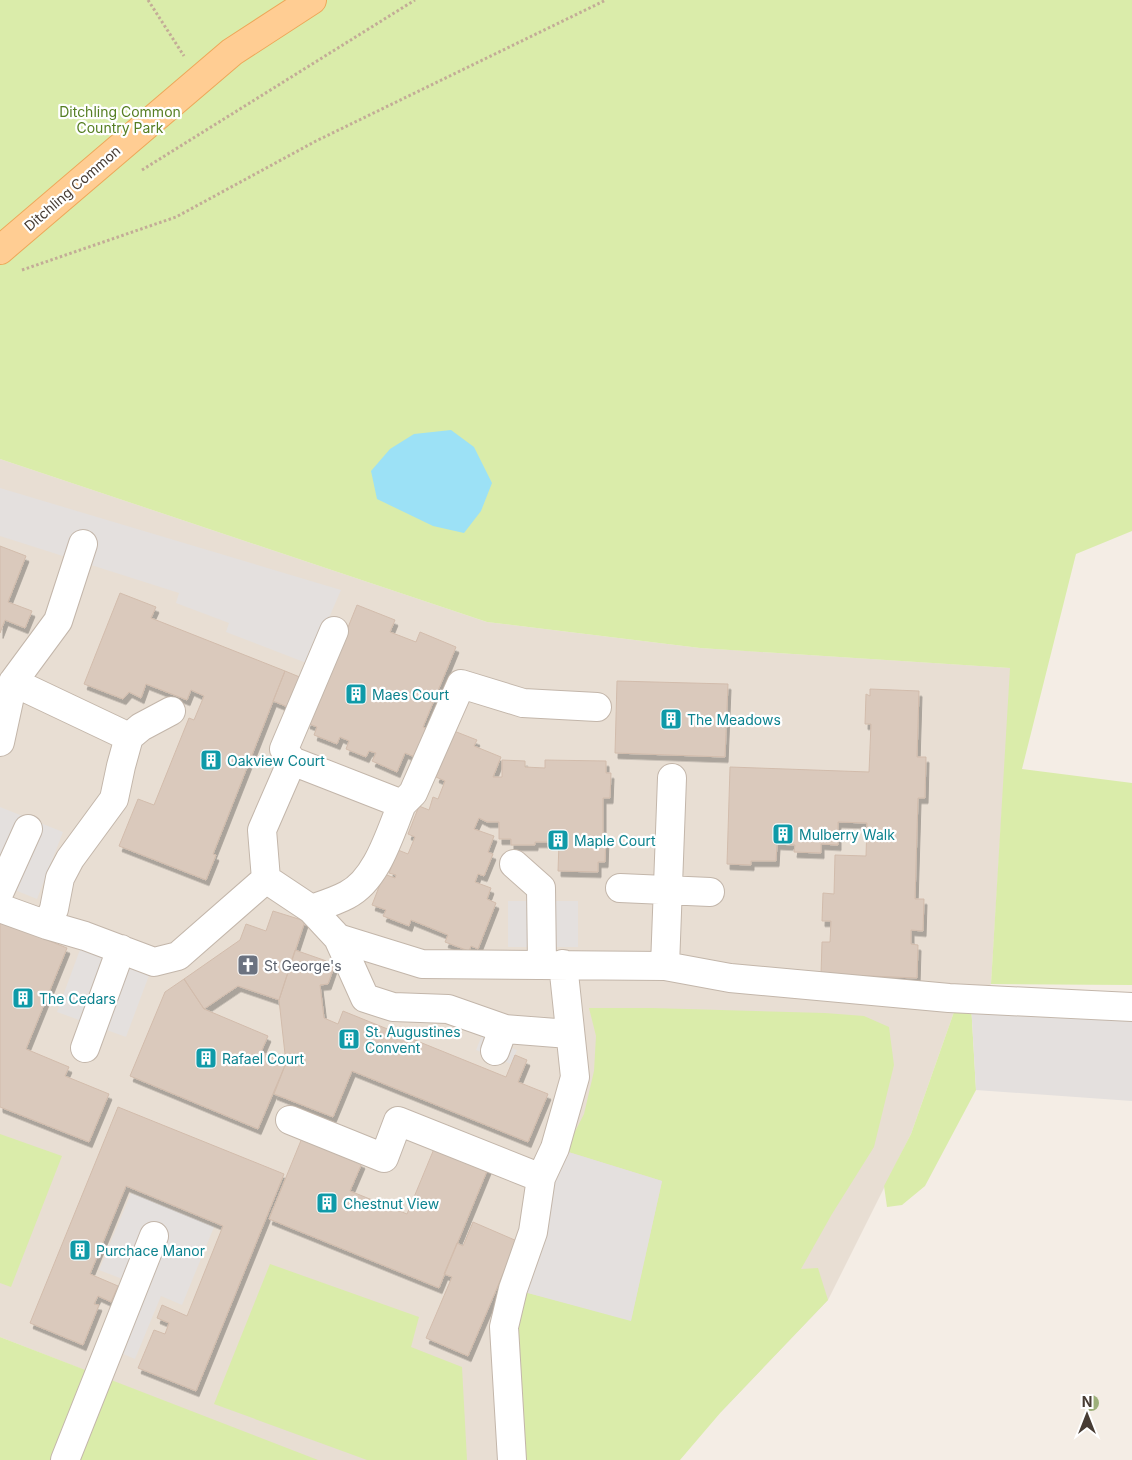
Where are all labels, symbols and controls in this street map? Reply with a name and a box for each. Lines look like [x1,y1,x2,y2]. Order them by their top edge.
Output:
park label: Ditchling Common Country Park [59,103,181,136]
street label: Ditchling Common [21,142,123,234]
building icon: Maes Court [344,682,368,706]
place label: Maes Court [372,686,449,703]
building icon: The Meadows [659,707,683,731]
place label: The Meadows [687,711,781,728]
building icon: Oakview Court [199,748,223,772]
place label: Oakview Court [227,752,325,769]
building icon: Mulberry Walk [771,822,795,846]
place label: Mulberry Walk [799,826,895,843]
building icon: Maple Court [546,828,570,852]
place label: Maple Court [574,832,656,849]
church icon: St George's [236,953,260,977]
place label: St George's [264,957,342,974]
building icon: The Cedars [11,986,35,1010]
place label: The Cedars [39,990,116,1007]
place label: St. Augustines Convent [365,1023,461,1056]
building icon: St. Augustines Convent [337,1027,361,1051]
building icon: Rafael Court [194,1046,218,1070]
place label: Rafael Court [222,1050,305,1067]
building icon: Chestnut View [315,1191,339,1215]
place label: Chestnut View [343,1195,439,1212]
building icon: Purchace Manor [68,1238,92,1262]
place label: Purchace Manor [96,1242,205,1259]
north arrow [1062,1390,1112,1440]
text: N [1082,1393,1092,1410]

